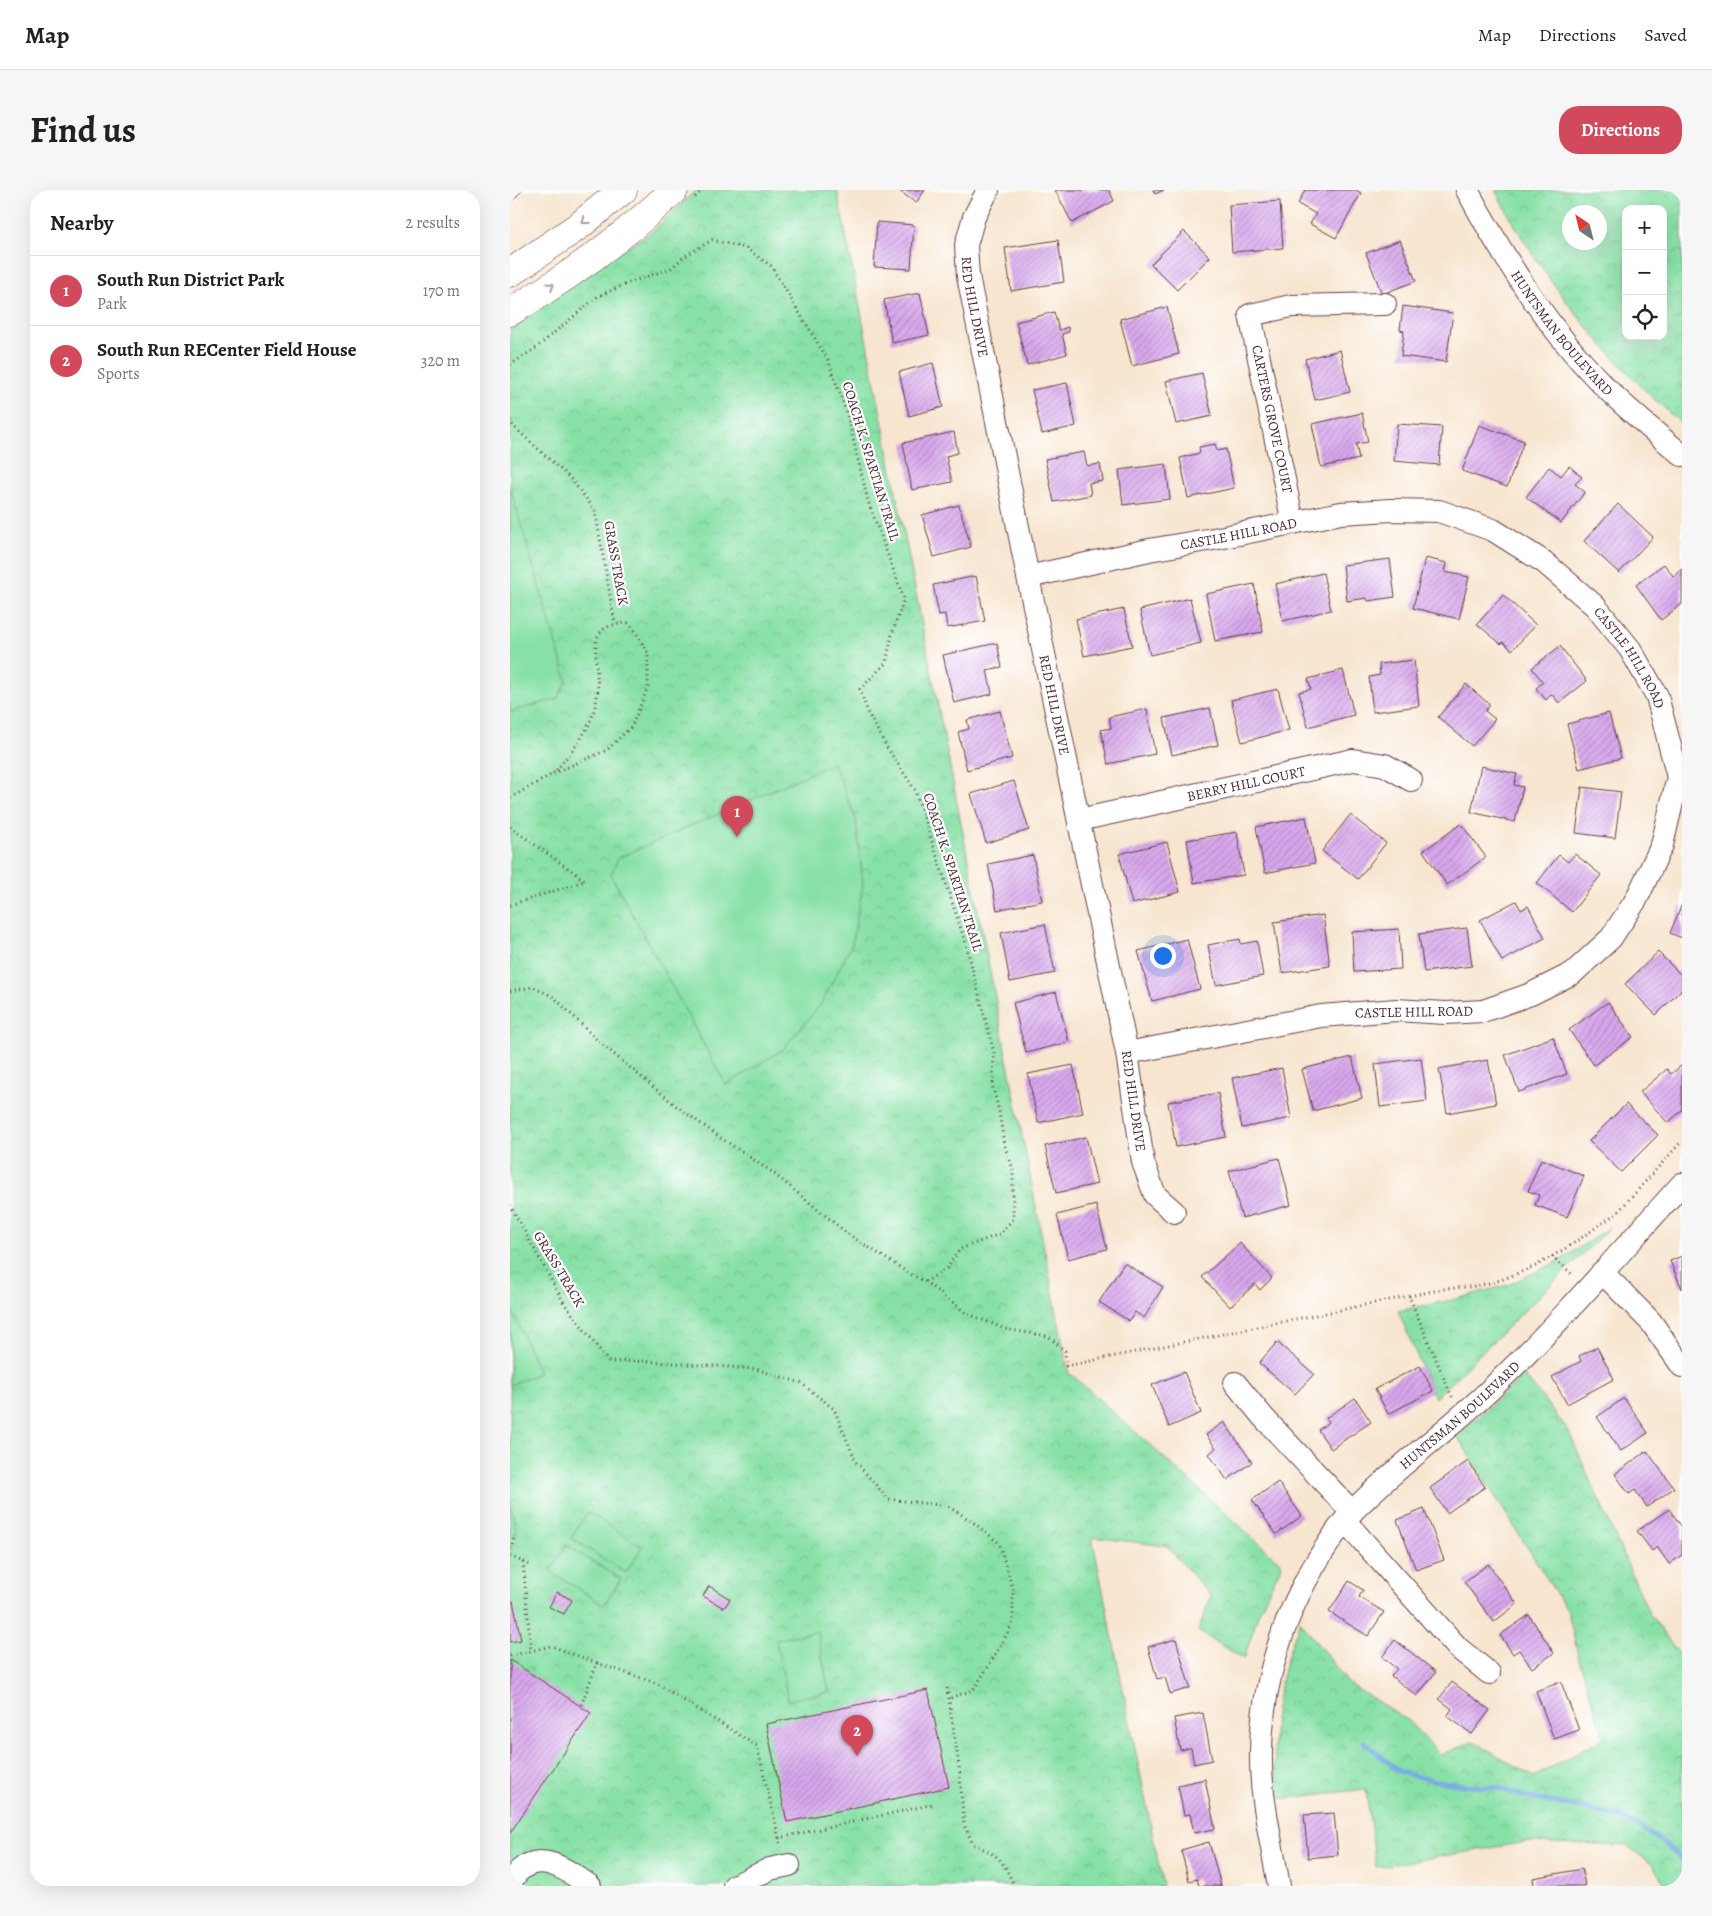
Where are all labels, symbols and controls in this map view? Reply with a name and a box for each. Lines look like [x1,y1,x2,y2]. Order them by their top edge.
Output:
text: Map [25,19,69,51]
text: Map [1478,23,1511,47]
text: Directions [1539,23,1616,47]
text: Saved [1644,23,1687,47]
text: Find us [30,106,136,154]
button: Directions [1559,106,1682,154]
north arrow [1562,205,1607,250]
map controls [1622,205,1667,340]
button: + [1622,205,1667,250]
text: Nearby [50,209,113,237]
text: 2 results [405,212,460,234]
one-way arrow [581,215,591,224]
button: − [1622,250,1667,295]
street label: RED HILL DRIVE [957,256,993,359]
street label: HUNTSMAN BOULEVARD [1507,266,1618,400]
text: South Run District Park [97,267,284,293]
text: 1 [63,280,69,302]
text: 170 m [423,280,460,302]
one-way arrow [546,283,555,293]
text: Park [97,293,127,315]
button: locate [1622,295,1667,340]
text: South Run RECenter Field House [97,337,357,363]
street label: CARTERS GROVE COURT [1247,343,1297,495]
text: 2 [62,350,70,372]
text: 320 m [421,350,460,372]
text: Sports [97,363,140,385]
street label: COACH K. SPARTIAN TRAIL [838,379,905,544]
street label: CASTLE HILL ROAD [1179,513,1299,554]
street label: GRASS TRACK [599,519,633,607]
street label: CASTLE HILL ROAD [1590,603,1669,710]
street label: RED HILL DRIVE [1035,653,1074,757]
street label: BERRY HILL COURT [1185,761,1307,806]
street label: COACH K. SPARTIAN TRAIL [918,790,988,954]
pin: 1 [721,796,753,837]
your location [1150,943,1176,969]
street label: CASTLE HILL ROAD [1355,1001,1473,1023]
street label: RED HILL DRIVE [1117,1049,1151,1153]
street label: GRASS TRACK [529,1227,589,1311]
street label: HUNTSMAN BOULEVARD [1395,1356,1524,1473]
pin: 2 [841,1715,873,1756]

